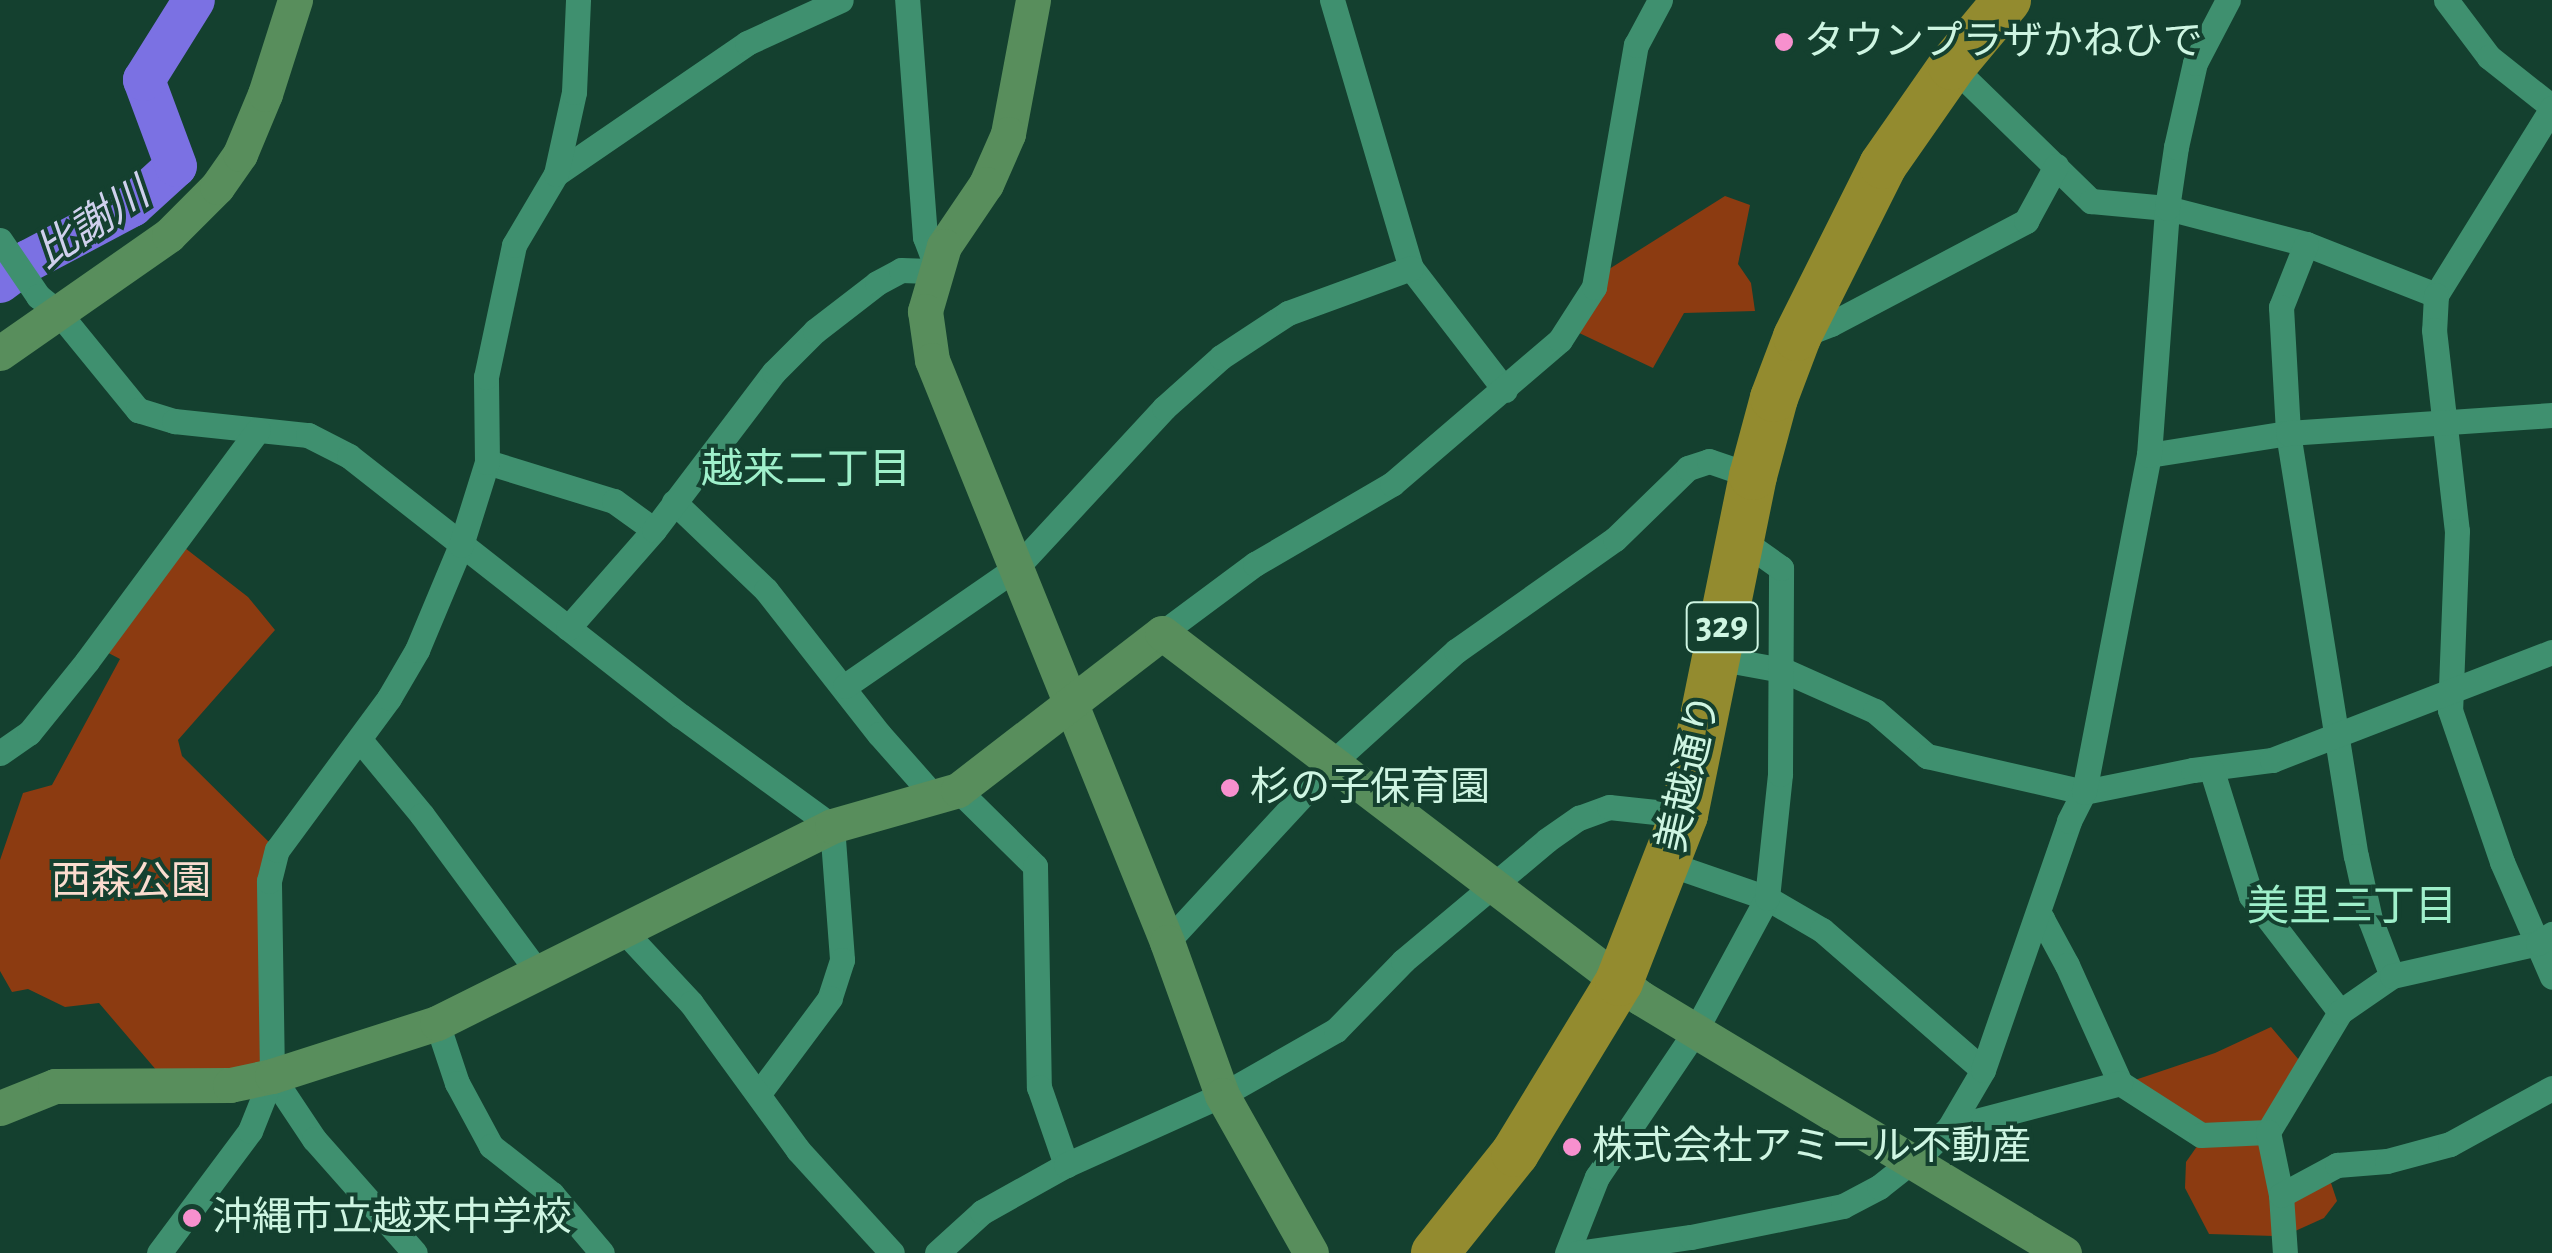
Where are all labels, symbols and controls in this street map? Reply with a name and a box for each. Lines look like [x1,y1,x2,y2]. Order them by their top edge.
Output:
place label: タウンプラザかねひで [1804,18,2204,66]
marker: タウンプラザかねひで [1773,31,1795,53]
water label: 比謝川 [25,169,159,279]
district label: 越来二丁目 [701,445,911,495]
road number: 329 [1684,594,1760,660]
street label: 美越通り [1648,690,1730,856]
place label: 杉の子保育園 [1250,764,1490,812]
marker: 杉の子保育園 [1219,777,1241,799]
park label: 西森公園 [51,858,211,906]
district label: 美里三丁目 [2247,882,2457,932]
place label: 株式会社アミール不動産 [1592,1123,2032,1171]
marker: 株式会社アミール不動産 [1561,1136,1583,1158]
place label: 沖縄市立越来中学校 [212,1194,572,1242]
marker: 沖縄市立越来中学校 [181,1207,203,1229]

